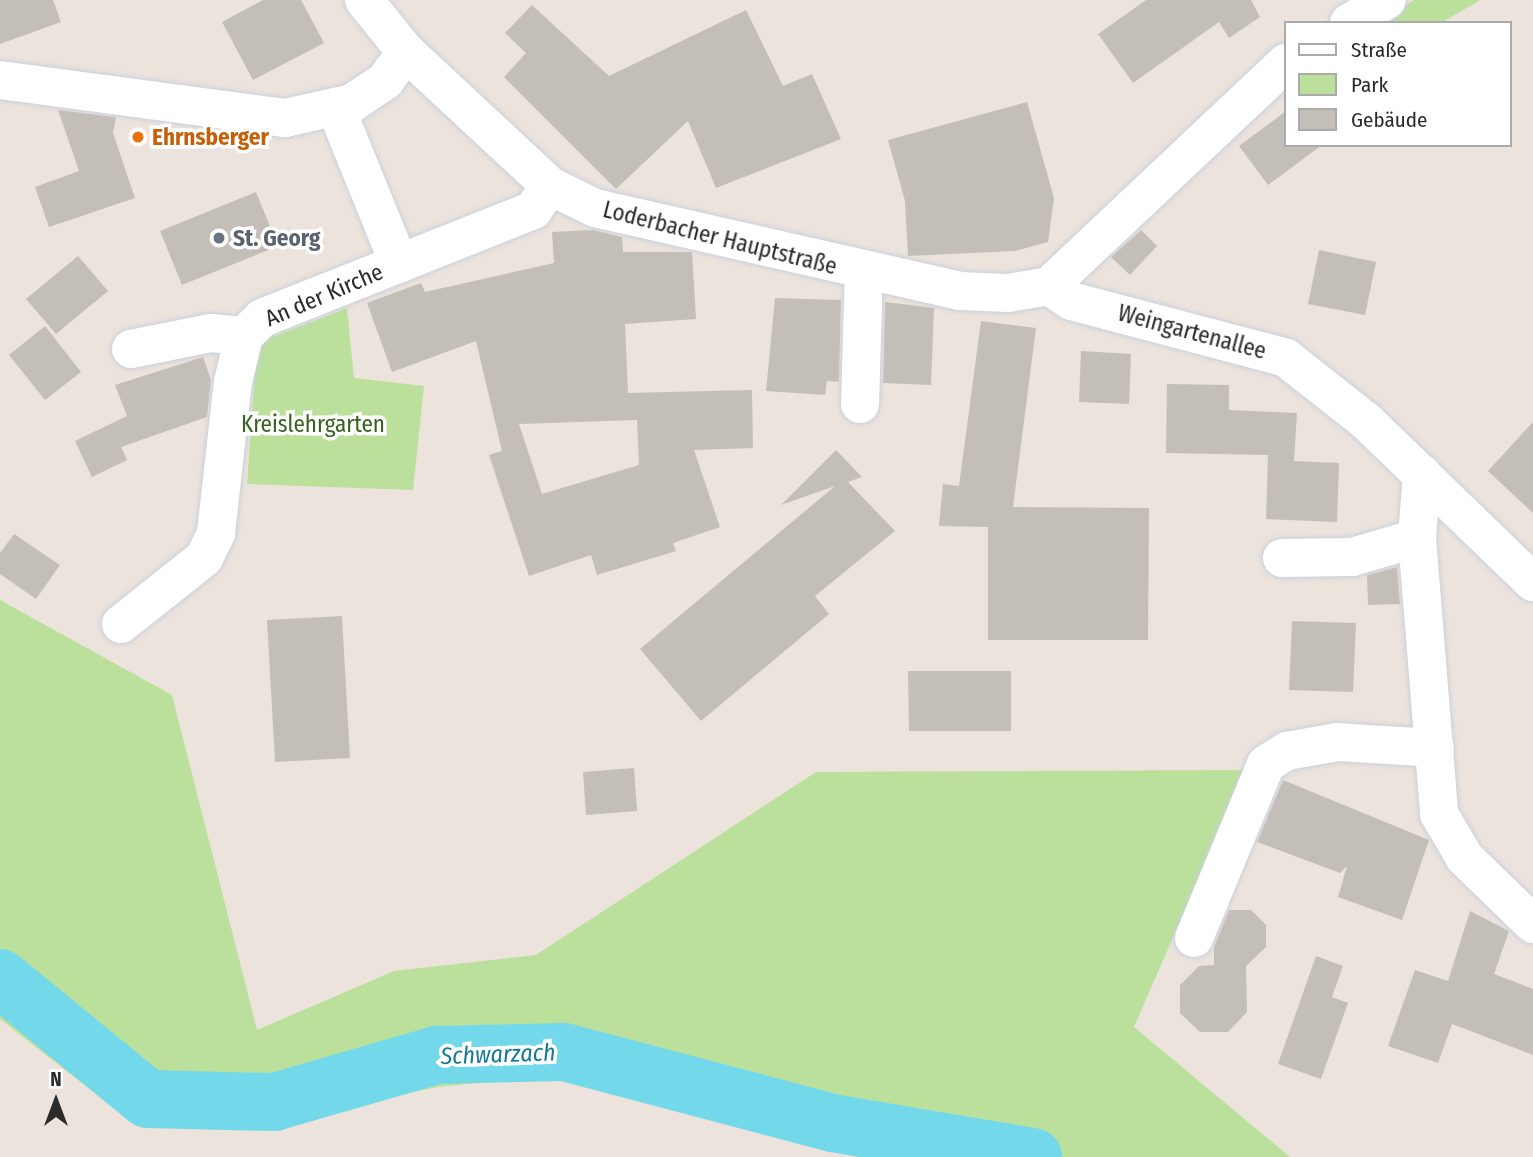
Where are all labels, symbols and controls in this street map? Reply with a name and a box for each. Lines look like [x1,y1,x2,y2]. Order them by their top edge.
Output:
legend [1284,21,1512,147]
text: Straße [1351,37,1407,63]
text: Park [1351,72,1388,98]
text: Gebäude [1351,107,1427,133]
place label: Ehrnsberger [152,123,269,151]
marker: Ehrnsberger [130,129,146,145]
street label: Loderbacher Hauptstraße [600,196,840,280]
place label: St. Georg [233,224,320,252]
marker: St. Georg [211,230,227,246]
street label: An der Kirche [261,258,387,332]
street label: Weingartenallee [1115,299,1269,365]
park label: Kreislehrgarten [241,410,385,438]
water label: Schwarzach [440,1039,556,1071]
north arrow [21,1066,91,1136]
text: N [50,1068,62,1091]

